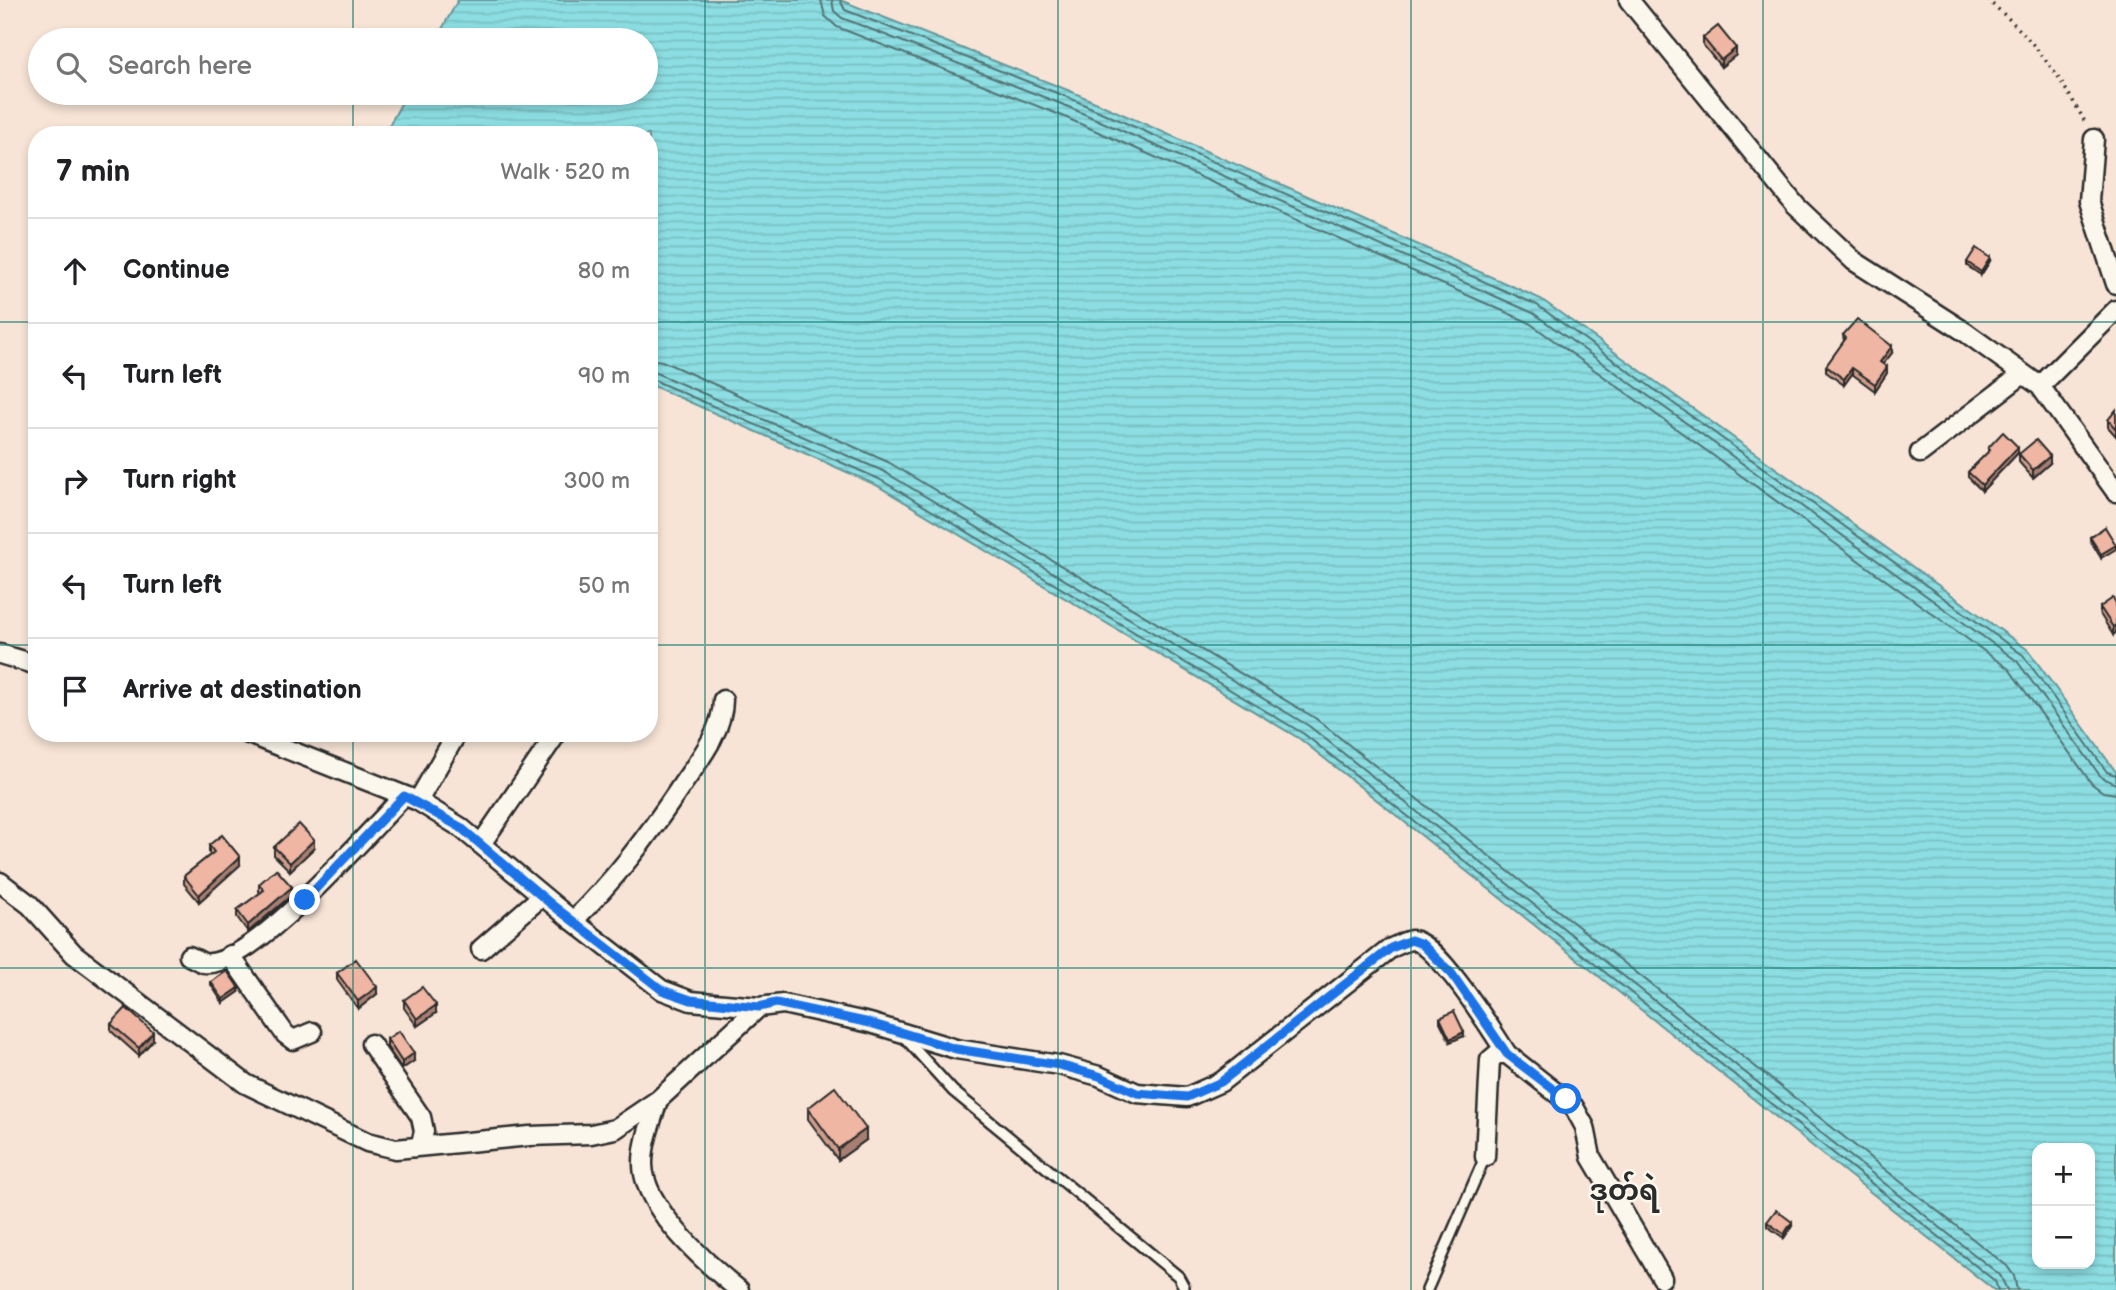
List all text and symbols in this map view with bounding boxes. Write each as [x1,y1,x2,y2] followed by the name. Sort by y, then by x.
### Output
[28,28,658,105] search box
[52,48,90,86] icon: search
[108,51,252,82] text: Search here
[56,154,130,190] text: 7 min
[500,158,630,186] text: Walk · 520 m
[56,252,94,290] icon: ahead
[123,255,230,286] text: Continue
[578,257,630,285] text: 80 m
[56,357,94,395] icon: left
[123,360,222,391] text: Turn left
[578,362,630,390] text: 90 m
[56,462,94,500] icon: right
[123,465,236,496] text: Turn right
[564,467,630,495] text: 300 m
[56,567,94,605] icon: left
[123,570,222,601] text: Turn left
[578,572,630,600] text: 50 m
[56,672,94,710] icon: arrive
[123,675,362,706] text: Arrive at destination
[289,884,320,915] route end
[1550,1083,1581,1114] route start
[2032,1143,2095,1269] map controls
[2032,1143,2095,1206] button: +
[1589,1171,1660,1213] district label: ဒုတ်ရဲ
[2032,1206,2095,1269] button: −

